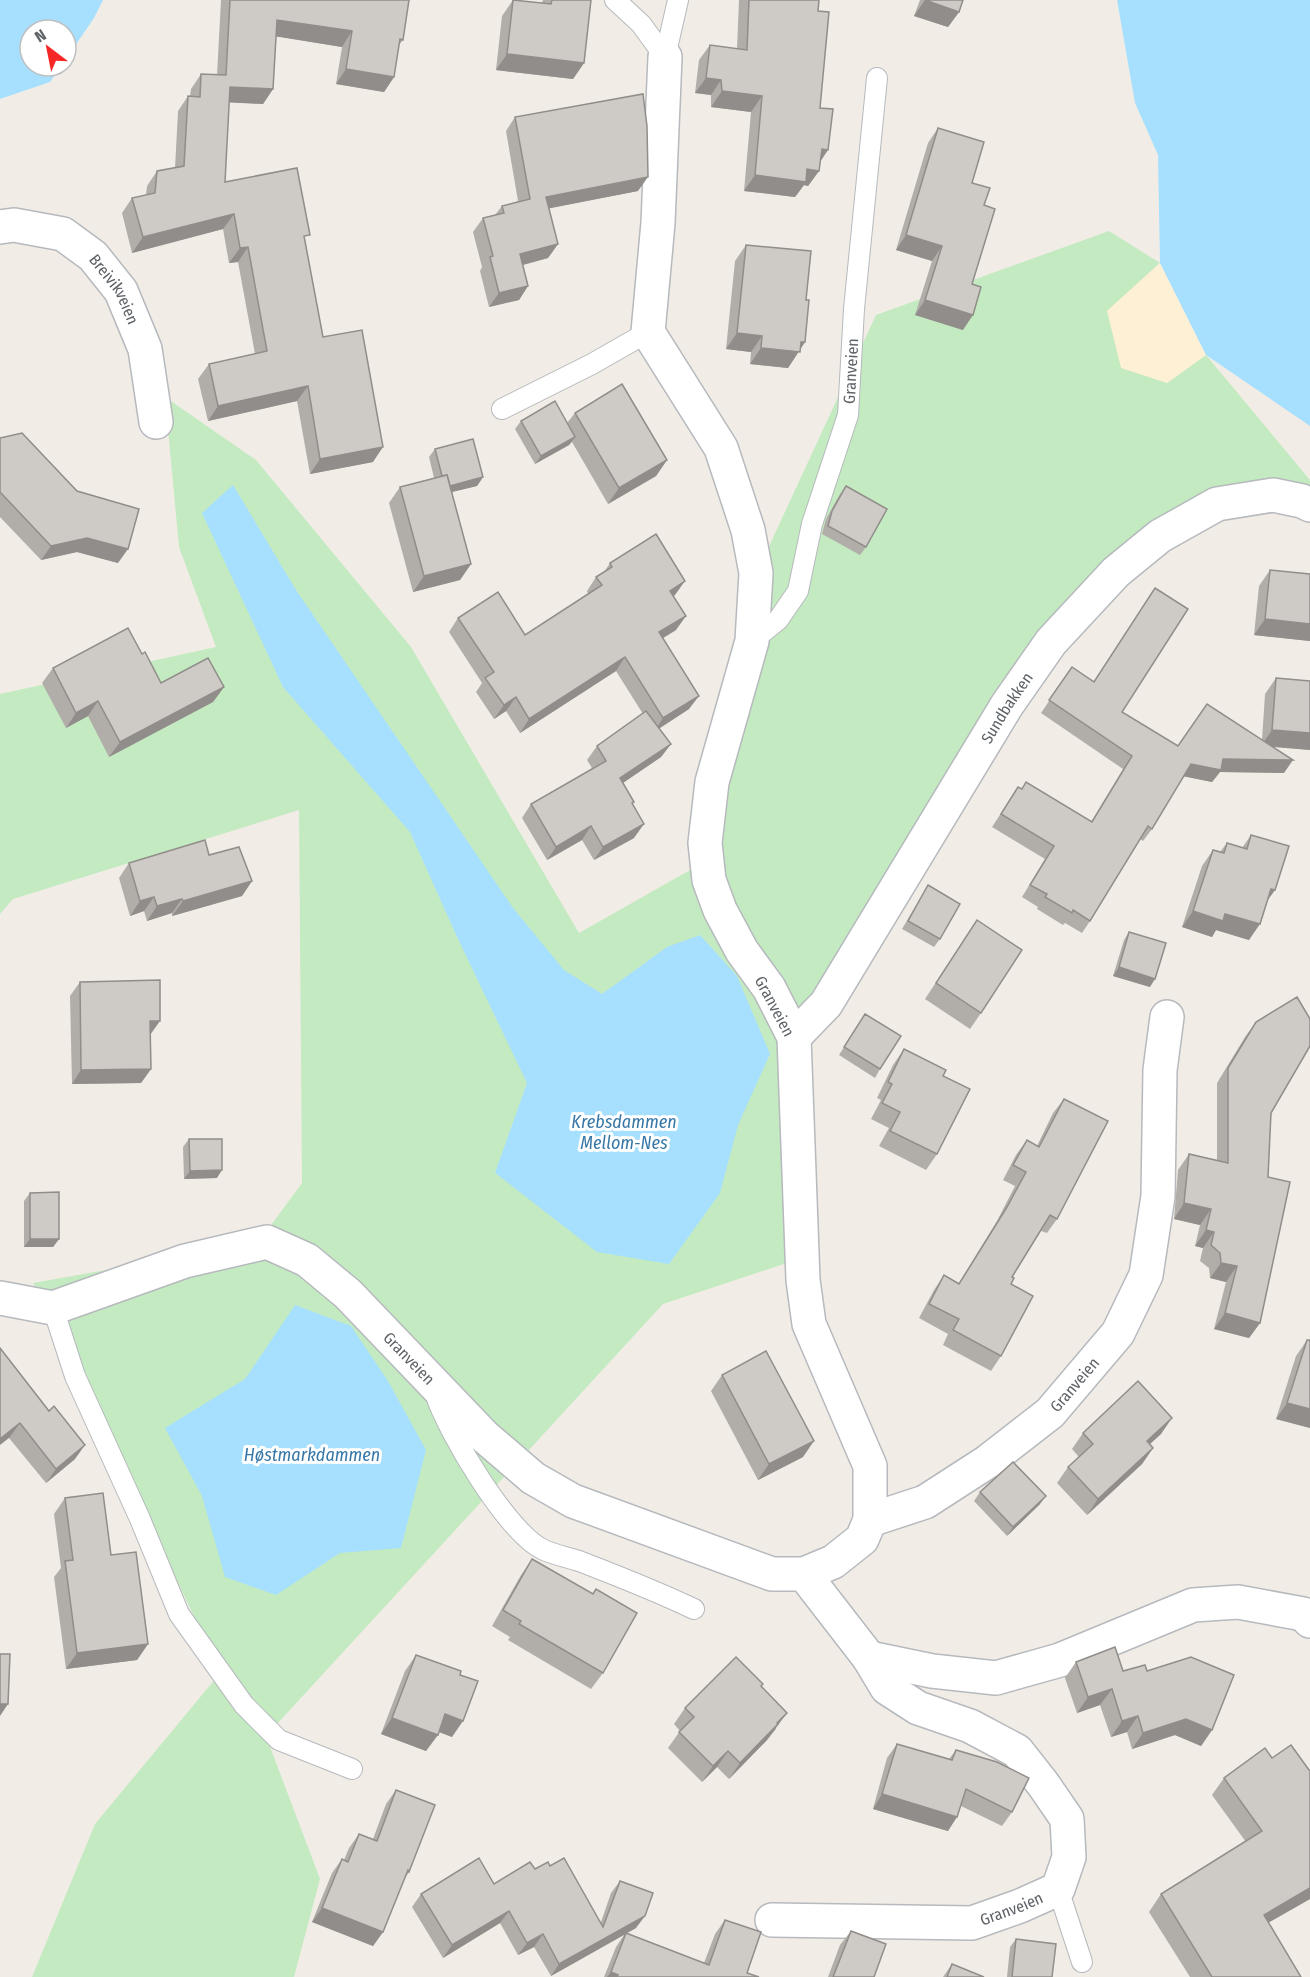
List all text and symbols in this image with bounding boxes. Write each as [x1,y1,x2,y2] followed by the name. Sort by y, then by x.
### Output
[18,18,78,78] north arrow
[31,25,49,46] text: N
[85,250,143,327] street label: Breivikveien
[840,338,862,404] street label: Granveien
[977,669,1037,747] street label: Sundbakken
[751,973,798,1040] street label: Granveien
[571,1111,677,1154] water label: Krebsdammen Mellom-Nes
[379,1328,439,1389] street label: Granveien
[1046,1354,1103,1416] street label: Granveien
[244,1444,380,1466] water label: Høstmarkdammen
[978,1888,1046,1929] street label: Granveien

